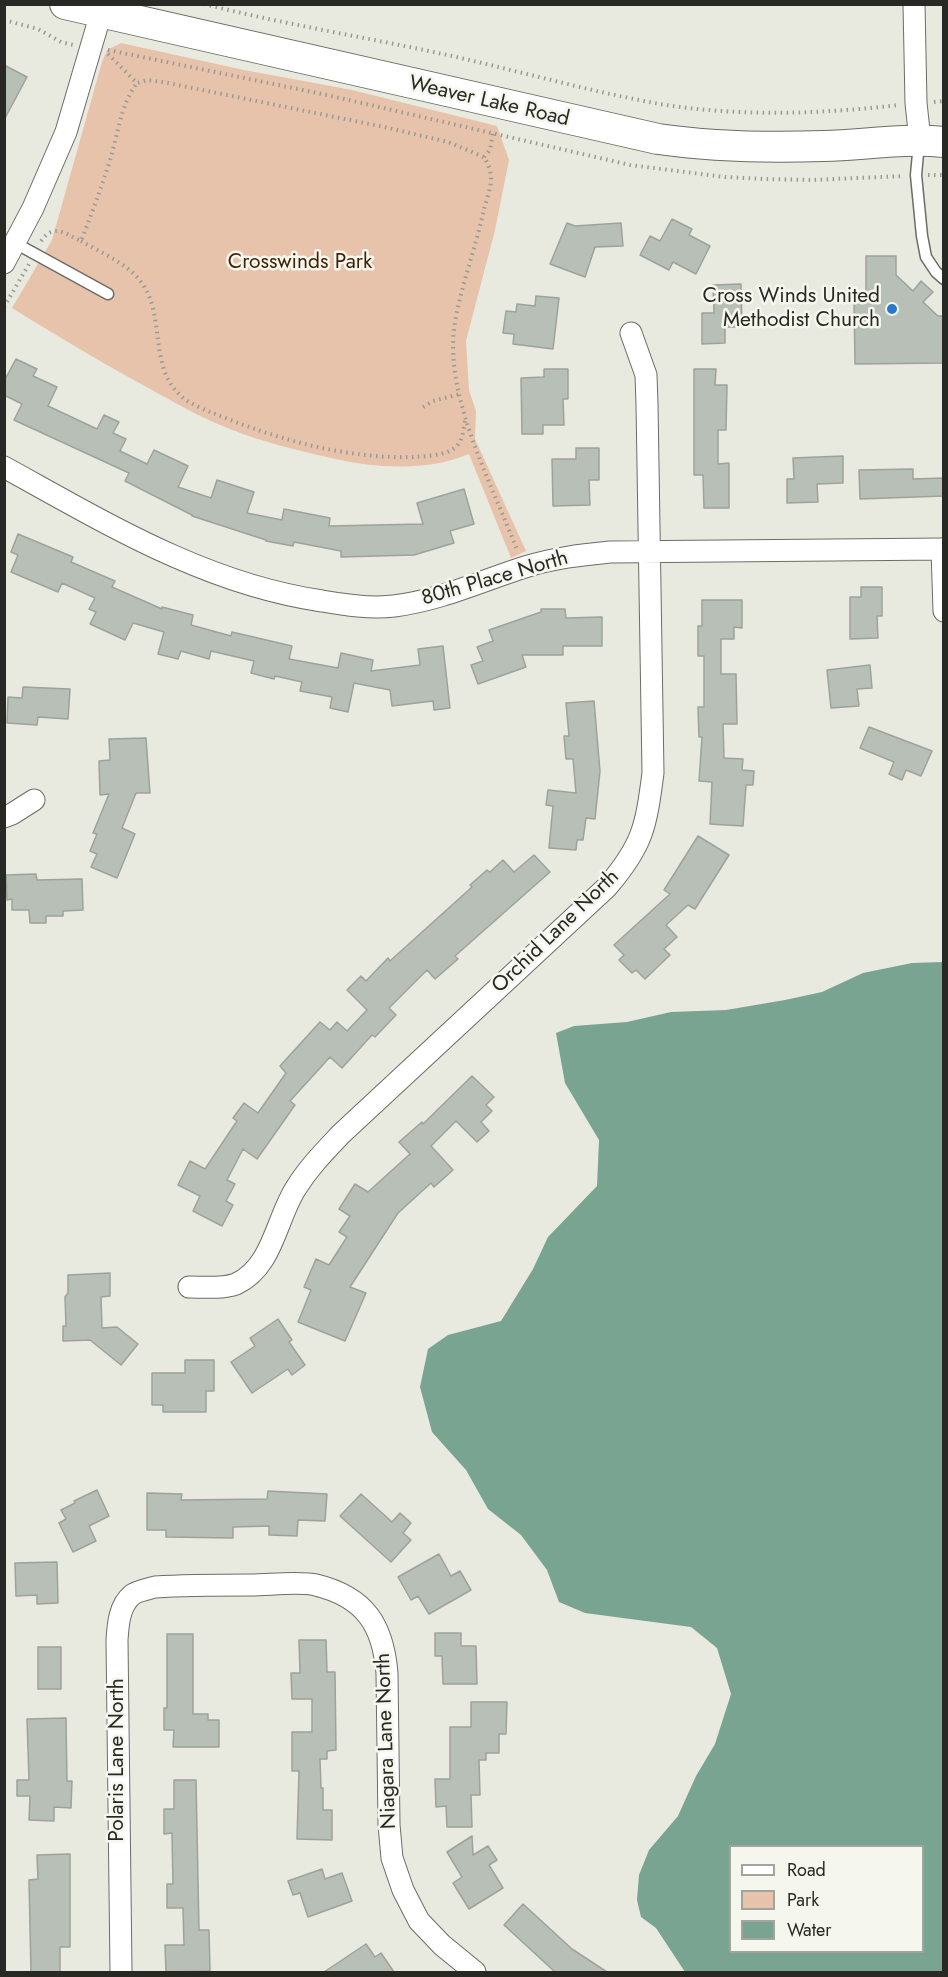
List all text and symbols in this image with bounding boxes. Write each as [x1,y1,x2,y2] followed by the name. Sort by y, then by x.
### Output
[406,71,572,133] street label: Weaver Lake Road
[228,250,372,276] park label: Crosswinds Park
[703,284,880,334] place label: Cross Winds United Methodist Church
[885,302,899,316] marker: Cross Winds United Methodist Church
[419,546,571,612] street label: 80th Place North
[487,865,625,999] street label: Orchid Lane North
[371,1653,403,1829] street label: Niagara Lane North
[105,1678,131,1842] street label: Polaris Lane North
[729,1845,924,1953] legend
[787,1857,826,1883] text: Road
[787,1887,819,1913] text: Park
[787,1917,831,1943] text: Water

